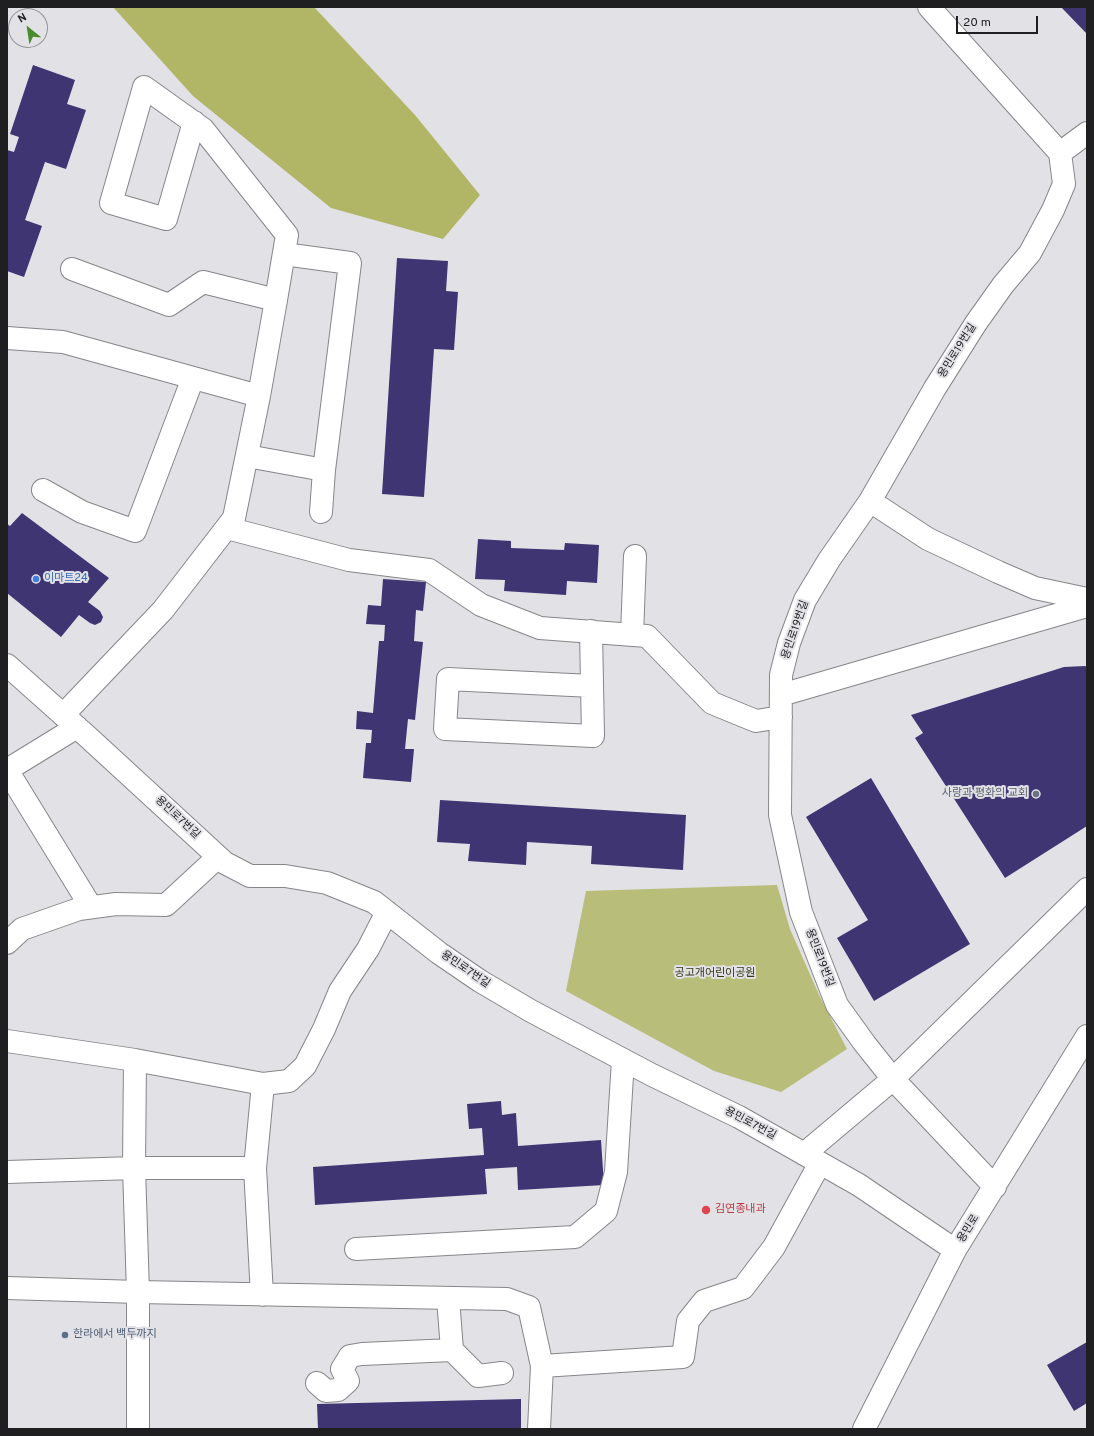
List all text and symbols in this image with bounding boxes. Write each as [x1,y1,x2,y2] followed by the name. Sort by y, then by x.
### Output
[8,8,48,48] north arrow
[958,8,1040,34] scale bar
[16,10,29,27] text: N
[963,15,991,31] text: 20 m
[936,322,980,380] street label: 용민로19번길
[44,572,88,586] place label: 이마트24
[31,574,41,584] marker: 이마트24
[780,599,812,661] street label: 용민로19번길
[942,787,1028,801] place label: 사랑과 평화의 교회
[1031,789,1041,799] marker: 사랑과 평화의 교회
[152,794,202,842] street label: 용민로7번길
[802,927,836,989] street label: 용민로19번길
[438,949,492,991] street label: 용민로7번길
[675,967,755,981] park label: 공고개어린이공원
[722,1105,778,1143] street label: 용민로7번길
[715,1203,766,1217] place label: 김연종내과
[700,1204,712,1216] marker: 김연종내과
[955,1213,983,1245] street label: 용민로
[73,1328,157,1342] place label: 한라에서 백두까지
[60,1330,70,1340] marker: 한라에서 백두까지

